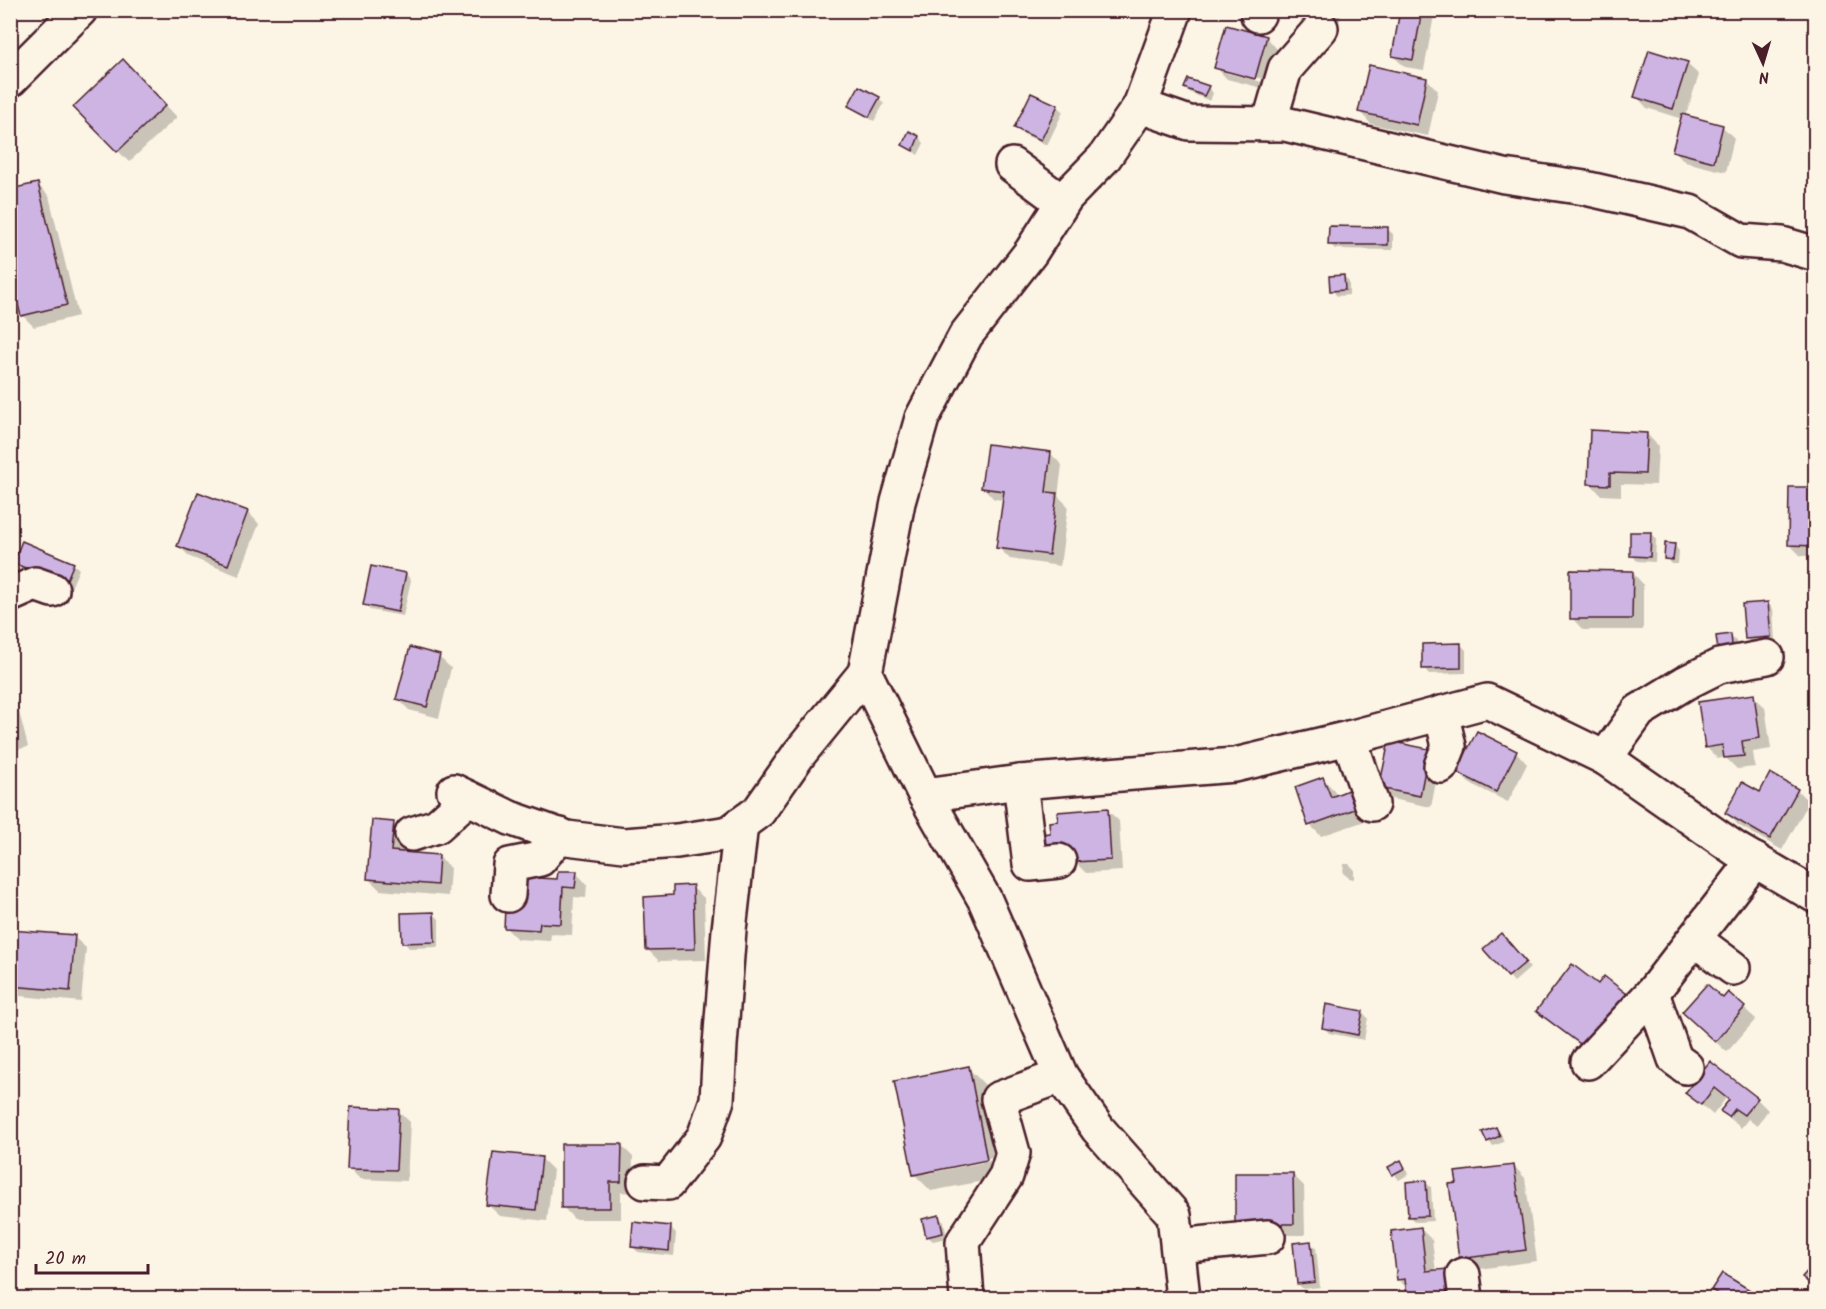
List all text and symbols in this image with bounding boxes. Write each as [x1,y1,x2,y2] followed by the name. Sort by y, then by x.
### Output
[1733,33,1793,93] north arrow
[1758,64,1770,89] text: N
[36,1237,148,1275] scale bar
[45,1245,86,1274] text: 20 m

